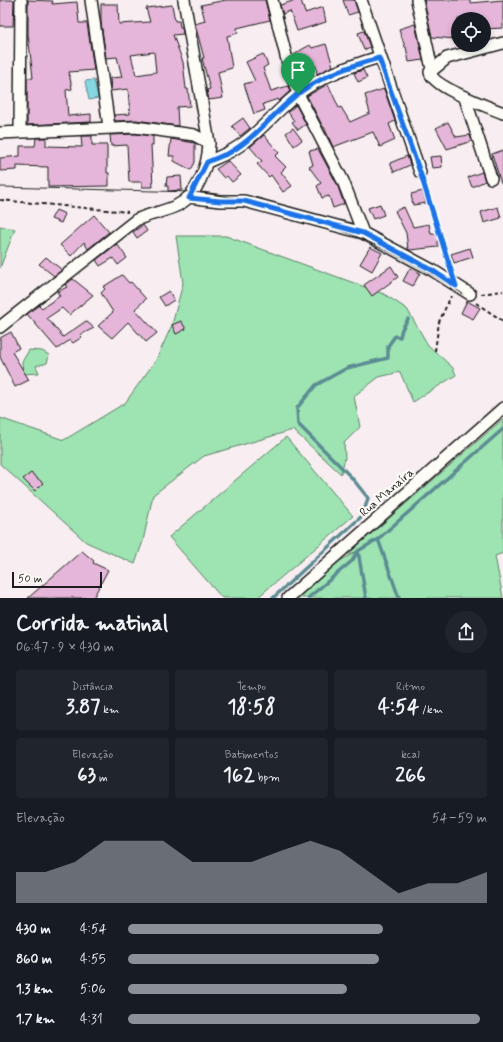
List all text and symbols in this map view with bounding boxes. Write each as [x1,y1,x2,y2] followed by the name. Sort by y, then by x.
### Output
[451,12,491,52] map controls
[451,12,491,52] button: locate
[281,53,315,94] pin
[287,59,309,81] icon: arrive
[357,465,417,521] street label: Rua Manaíra
[12,570,102,589] scale bar
[18,572,43,586] text: 50 m
[16,610,168,638] text: Corrida matinal
[445,611,487,653] button: share
[16,639,114,656] text: 06:47 · 9 × 430 m
[72,680,113,694] text: Distância
[237,680,266,694] text: Tempo
[396,680,425,694] text: Ritmo
[66,694,100,721] text: 3.87
[227,694,276,721] text: 18:58
[378,694,419,721] text: 4:54
[100,703,119,717] text: km
[419,703,443,717] text: /km
[72,748,113,762] text: Elevação
[225,748,278,762] text: Batimentos
[401,748,420,762] text: kcal
[77,762,96,789] text: 63
[223,762,255,789] text: 162
[395,762,426,789] text: 266
[96,771,108,785] text: m
[255,771,280,785] text: bpm
[16,810,65,827] text: Elevação
[432,810,487,827] text: 54–59 m
[16,921,51,938] text: 430 m
[80,921,107,938] text: 4:54
[16,951,52,968] text: 860 m
[80,951,106,968] text: 4:55
[16,981,53,998] text: 1.3 km
[80,981,106,998] text: 5:06
[16,1011,55,1028] text: 1.7 km
[80,1011,103,1028] text: 4:31

